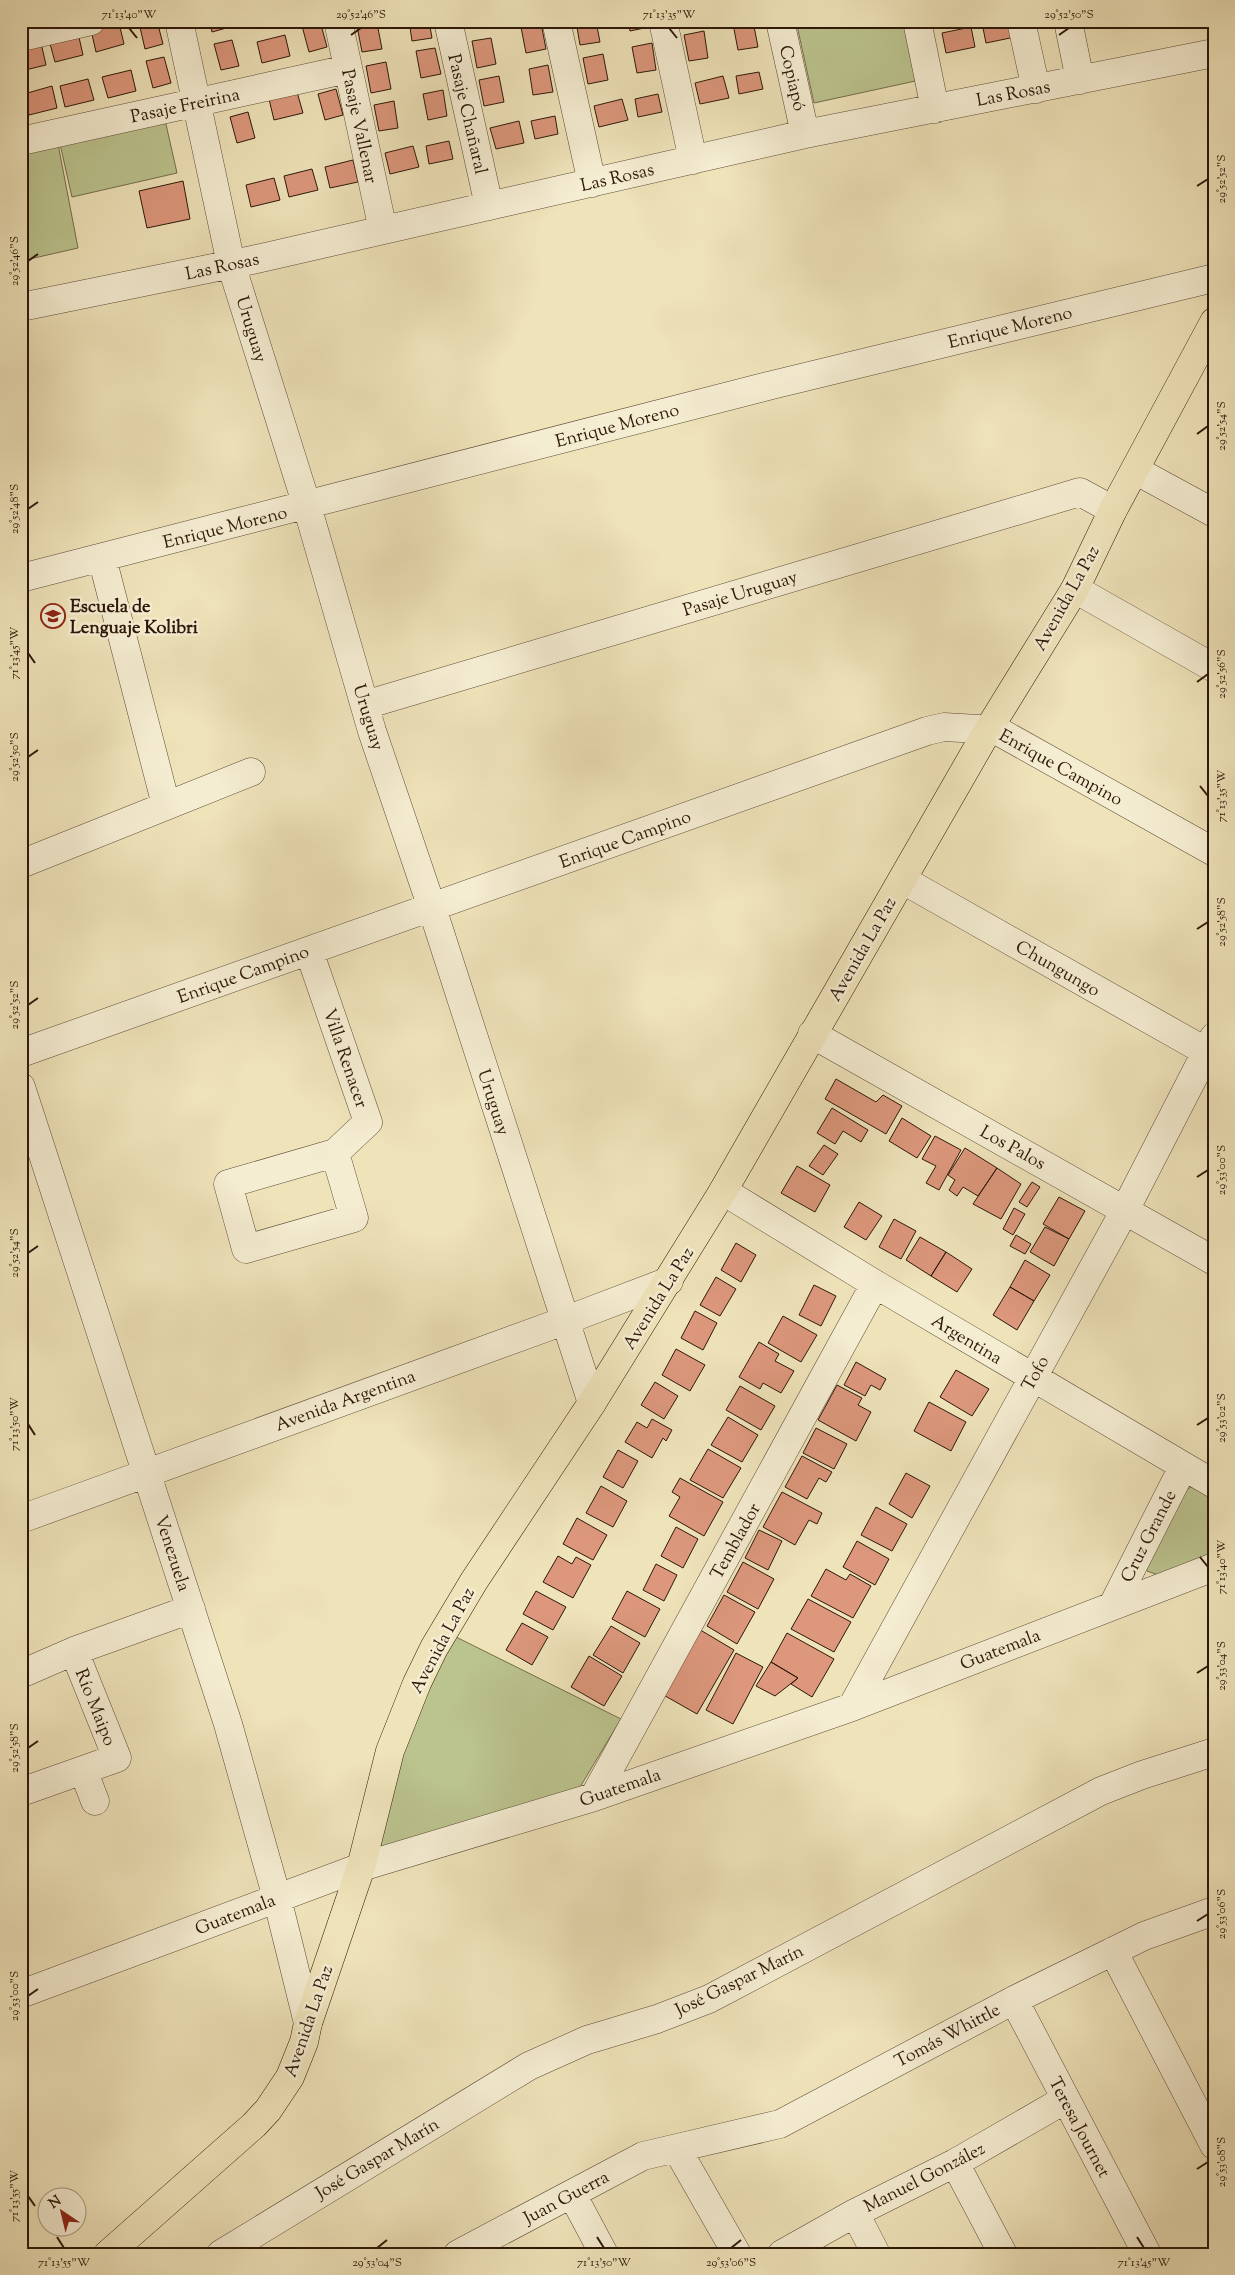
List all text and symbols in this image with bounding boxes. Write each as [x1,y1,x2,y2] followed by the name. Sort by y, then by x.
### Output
[102,6,157,24] text: 71°13'40"W
[336,6,386,24] text: 29°52'46"S
[643,6,696,24] text: 71°13'35"W
[1044,6,1094,24] text: 29°52'50"S
[771,43,811,114] street label: Copiapó
[440,52,493,177] street label: Pasaje Chañaral
[333,67,383,186] street label: Pasaje Vallenar
[974,75,1053,115] street label: Las Rosas
[128,83,243,131] street label: Pasaje Freirina
[1213,155,1231,203] text: 29°52'52"S
[578,158,657,200] street label: Las Rosas
[6,236,24,286] text: 29°52'46"S
[183,247,262,288] street label: Las Rosas
[228,293,272,366] street label: Uruguay
[946,301,1075,357] street label: Enrique Moreno
[553,398,682,456] street label: Enrique Moreno
[1213,401,1231,451] text: 29°52'54"S
[6,484,24,534] text: 29°52'48"S
[161,501,290,557] street label: Enrique Moreno
[1028,541,1108,656] street label: Avenida La Paz
[680,565,801,625] street label: Pasaje Uruguay
[70,595,199,642] place label: Escuela de Lenguaje Kolibri
[40,603,66,629] school or university icon: Escuela de Lenguaje Kolibri
[6,626,24,679] text: 71°13'45"W
[1213,649,1231,699] text: 29°52'56"S
[345,681,389,754] street label: Uruguay
[993,724,1127,814] street label: Enrique Campino
[6,732,24,782] text: 29°52'50"S
[1213,769,1231,822] text: 71°13'35"W
[556,805,695,877] street label: Enrique Campino
[823,893,904,1007] street label: Avenida La Paz
[1213,897,1231,947] text: 29°52'58"S
[1010,935,1104,1005] street label: Chungungo
[174,940,313,1012] street label: Enrique Campino
[6,981,24,1029] text: 29°52'52"S
[315,1005,373,1112] street label: Villa Renacer
[469,1066,515,1139] street label: Uruguay
[974,1120,1050,1177] street label: Los Palos
[1213,1145,1231,1195] text: 29°53'00"S
[6,1228,24,1278] text: 29°52'54"S
[618,1242,702,1356] street label: Avenida La Paz
[926,1309,1006,1372] street label: Argentina
[1017,1352,1057,1396] street label: Tofo
[272,1364,419,1439] street label: Avenida Argentina
[1213,1393,1231,1443] text: 29°53'02"S
[6,1396,24,1451] text: 71°13'50"W
[1115,1486,1184,1588] street label: Cruz Grande
[705,1499,768,1585] street label: Temblador
[147,1512,196,1595] street label: Venezuela
[1213,1539,1231,1594] text: 71°13'40"W
[405,1583,483,1699] street label: Avenida La Paz
[957,1624,1045,1678] street label: Guatemala
[1213,1641,1231,1691] text: 29°53'04"S
[67,1665,121,1750] street label: Río Maipo
[6,1723,24,1773] text: 29°52'58"S
[577,1763,665,1815] street label: Guatemala
[192,1889,280,1943] street label: Guatemala
[1213,1889,1231,1939] text: 29°53'06"S
[670,1939,809,2025] street label: José Gaspar Marín
[279,1962,341,2081] street label: Avenida La Paz
[6,1971,24,2021] text: 29°53'00"S
[891,1998,1005,2076] street label: Tomás Whittle
[1041,2073,1116,2183] street label: Teresa Journet
[310,2112,445,2207] street label: José Gaspar Marín
[860,2137,990,2221] street label: Manuel González
[1213,2137,1231,2187] text: 29°53'08"S
[519,2165,614,2233] street label: Juan Guerra
[6,2169,24,2222] text: 71°13'55"W
[38,2188,88,2238] north arrow
[45,2192,66,2214] text: N
[38,2254,91,2272] text: 71°13'55"W
[352,2254,402,2272] text: 29°53'04"S
[577,2254,632,2272] text: 71°13'50"W
[706,2254,756,2272] text: 29°53'06"S
[1118,2254,1171,2272] text: 71°13'45"W

